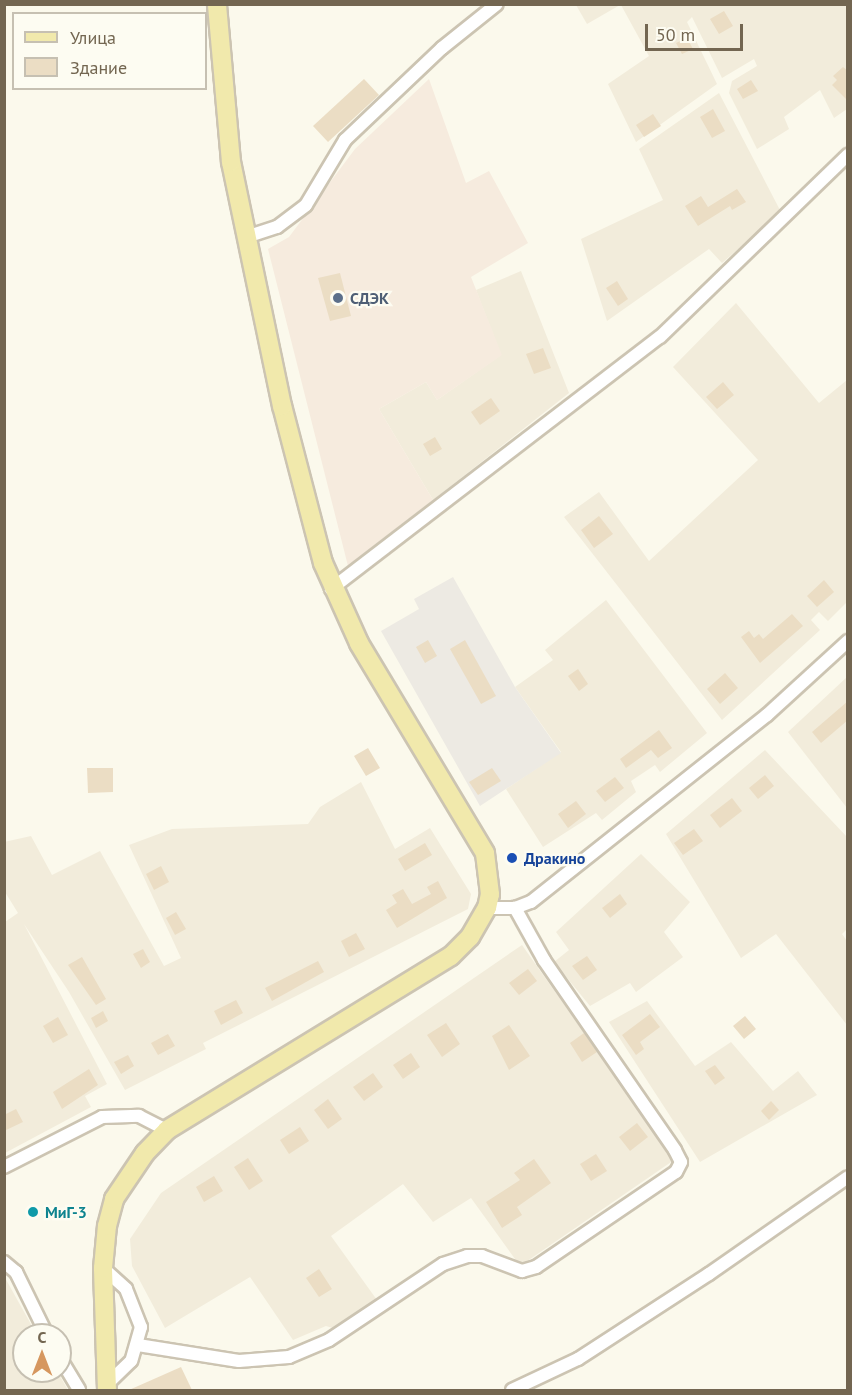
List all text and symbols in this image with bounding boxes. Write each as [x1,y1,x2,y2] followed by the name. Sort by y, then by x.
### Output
[12,12,207,90] legend
[648,12,746,50] scale bar
[656,23,695,46] text: 50 m
[70,26,116,49] text: Улица
[70,56,127,79] text: Здание
[350,288,389,308] place label: СДЭК
[331,291,345,305] marker: СДЭК
[524,848,585,868] place label: Дракино
[505,851,519,865] marker: Дракино
[45,1202,87,1222] place label: МиГ-3
[26,1205,40,1219] marker: МиГ-3
[12,1323,72,1383] north arrow
[38,1327,46,1347] text: С

